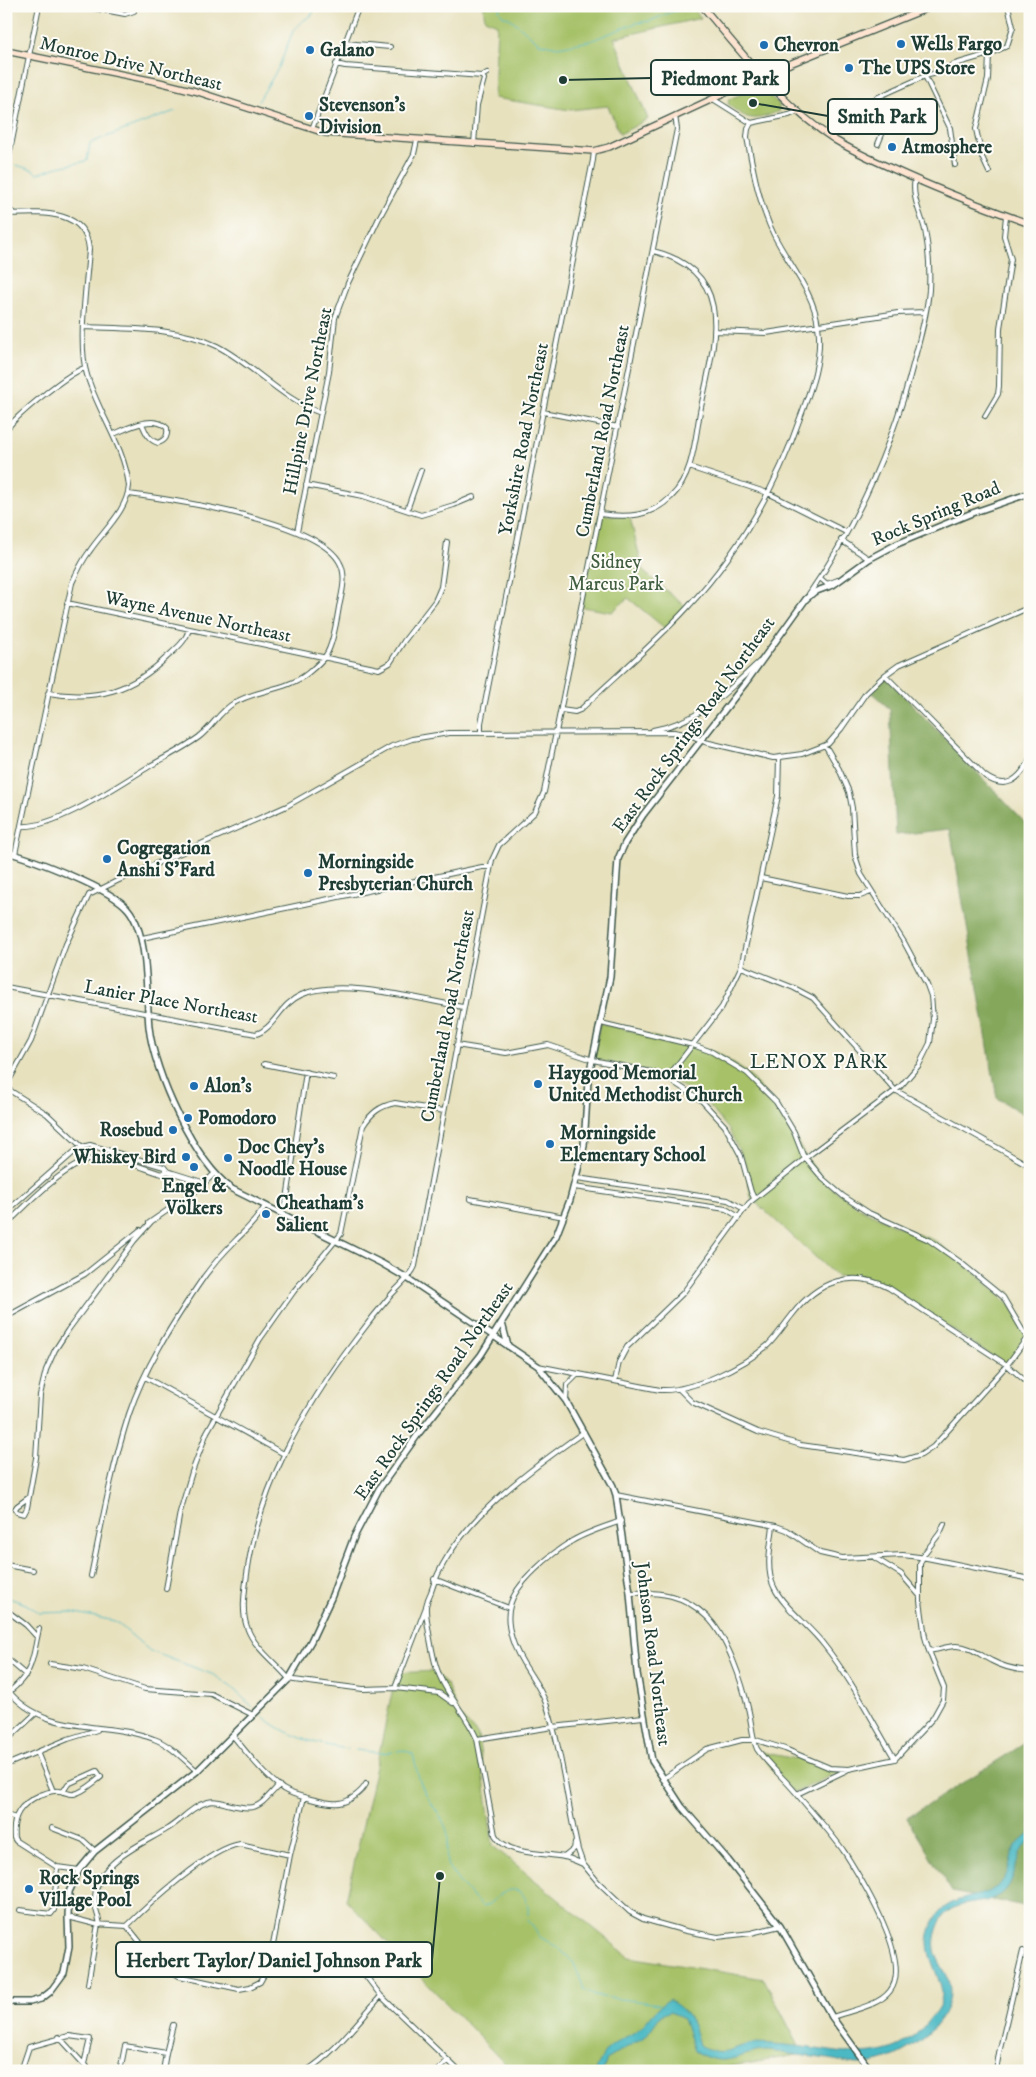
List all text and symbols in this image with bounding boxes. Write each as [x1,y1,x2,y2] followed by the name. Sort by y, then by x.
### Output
[37,32,225,96] street label: Monroe Drive Northeast
[910,33,1002,56] place label: Wells Fargo
[774,34,840,57] place label: Chevron
[895,38,907,50] marker: Wells Fargo
[320,39,374,62] place label: Galano
[758,39,770,51] marker: Chevron
[304,44,316,56] marker: Galano
[858,57,975,80] place label: The UPS Store
[651,60,789,95] callout: Piedmont Park
[843,62,855,74] marker: The UPS Store
[661,67,780,92] text: Piedmont Park
[319,94,406,139] place label: Stevenson's Division
[828,99,937,134] callout: Smith Park
[837,105,928,130] text: Smith Park
[303,110,315,122] marker: Stevenson's Division
[901,136,992,159] place label: Atmosphere
[886,141,898,153] marker: Atmosphere
[279,305,337,497] street label: Hillpine Drive Northeast
[571,323,635,539] street label: Cumberland Road Northeast
[494,341,554,537] street label: Yorkshire Road Northeast
[868,476,1004,551] street label: Rock Spring Road
[568,551,664,596] park label: Sidney Marcus Park
[102,586,293,648] street label: Wayne Avenue Northeast
[608,612,780,838] street label: East Rock Springs Road Northeast
[116,837,215,882] place label: Cogregation Anshi S'Fard
[318,851,474,896] place label: Morningside Presbyterian Church
[101,853,113,865] marker: Cogregation Anshi S'Fard
[302,867,314,879] marker: Morningside Presbyterian Church
[416,908,480,1124] street label: Cumberland Road Northeast
[82,975,260,1029] street label: Lanier Place Northeast
[750,1050,888,1075] district label: LENOX PARK
[548,1062,743,1107] place label: Haygood Memorial United Methodist Church
[203,1075,252,1098] place label: Alon's
[532,1078,544,1090] marker: Haygood Memorial United Methodist Church
[188,1080,200,1092] marker: Alon's
[198,1107,276,1130] place label: Pomodoro
[182,1112,194,1124] marker: Pomodoro
[99,1119,164,1142] place label: Rosebud
[560,1122,706,1167] place label: Morningside Elementary School
[167,1124,179,1136] marker: Rosebud
[238,1136,347,1181] place label: Doc Chey's Noodle House
[544,1138,556,1150] marker: Morningside Elementary School
[72,1146,177,1169] place label: Whiskey Bird
[180,1151,192,1163] marker: Whiskey Bird
[222,1152,234,1164] marker: Doc Chey's Noodle House
[188,1161,200,1173] marker: Engel & Völkers
[162,1175,227,1220] place label: Engel & Völkers
[276,1192,364,1237] place label: Cheatham's Salient
[260,1208,272,1220] marker: Cheatham's Salient
[350,1277,518,1505] street label: East Rock Springs Road Northeast
[630,1559,676,1747] street label: Johnson Road Northeast
[38,1867,140,1912] place label: Rock Springs Village Pool
[23,1883,35,1895] marker: Rock Springs Village Pool
[116,1942,432,1977] callout: Herbert Taylor/ Daniel Johnson Park
[126,1949,423,1974] text: Herbert Taylor/ Daniel Johnson Park

